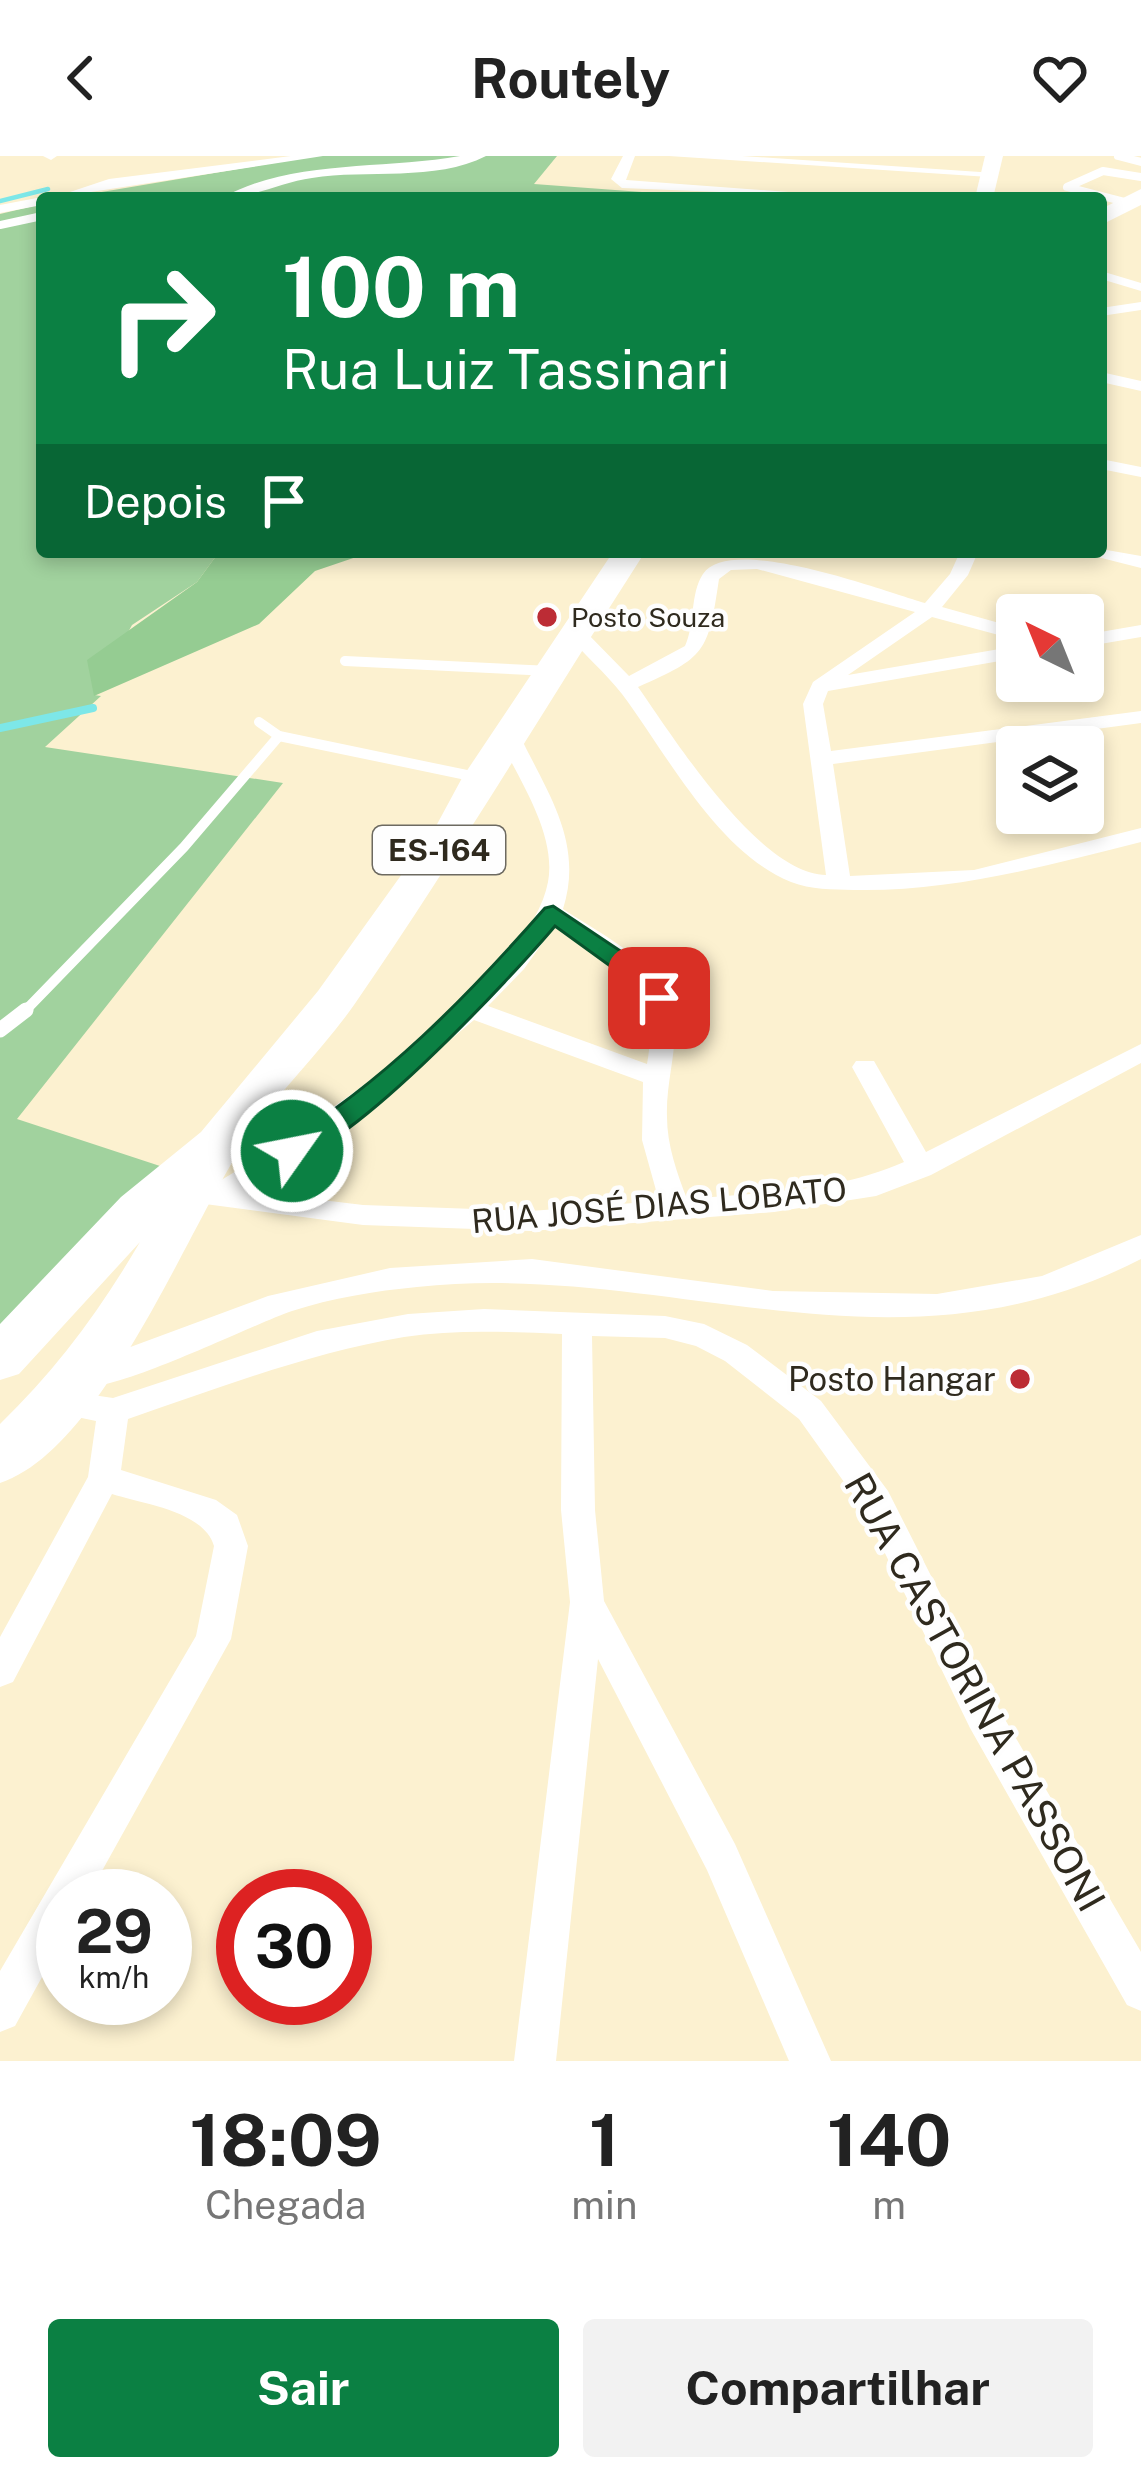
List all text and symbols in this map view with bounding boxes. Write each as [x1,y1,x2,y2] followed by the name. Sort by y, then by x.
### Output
[48,45,114,111] icon: back
[1027,45,1093,111] icon: heart
[471,47,670,110] text: Routely
[282,237,520,336] text: 100 m
[84,240,240,396] icon: right
[282,338,730,401] text: Rua Luiz Tassinari
[251,468,317,534] icon: arrive
[84,475,227,528] text: Depois
[996,594,1104,702] north arrow
[996,594,1104,834] map controls
[571,601,725,633] place label: Posto Souza
[534,604,560,630] marker: Posto Souza
[996,726,1104,834] button: layers
[373,826,505,874] road number: ES-164
[608,947,710,1049] pin
[626,965,692,1031] icon: arrive
[229,1088,355,1214] position arrow
[470,1169,848,1240] street label: RUA JOSÉ DIAS LOBATO
[788,1360,996,1398] place label: Posto Hangar
[1007,1366,1033,1392] marker: Posto Hangar
[835,1465,1115,1919] street label: RUA CASTORINA PASSONI
[216,1869,372,2025] speed limit sign: 30
[75,1896,153,1967] text: 29
[79,1959,149,1995] text: km/h
[190,2098,382,2182] text: 18:09
[589,2098,620,2182] text: 1
[827,2098,951,2182] text: 140
[205,2182,366,2228] text: Chegada
[571,2182,637,2228] text: min
[872,2182,906,2228] text: m
[48,2319,559,2457] button: Sair
[583,2319,1093,2457] button: Compartilhar

